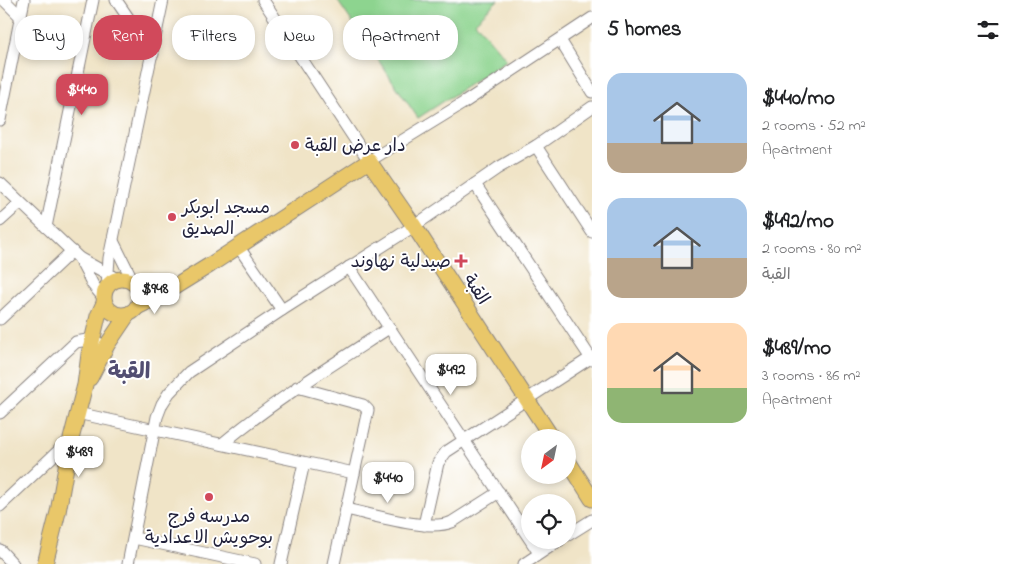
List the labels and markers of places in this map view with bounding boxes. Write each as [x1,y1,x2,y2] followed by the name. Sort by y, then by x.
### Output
[52,74,112,116] pin: $440
[305,134,406,160] place label: دار عرض القبة
[289,139,301,151] marker: دار عرض القبة
[180,196,270,243] place label: مسجد ابوبكر الصديق
[166,211,178,223] marker: مسجد ابوبكر الصديق
[350,250,451,276] place label: صيدلية نهاوند
[455,255,467,267] marker: صيدلية نهاوند
[125,272,185,315] pin: $948
[421,354,481,396] pin: $492
[49,436,109,478] pin: $489
[358,462,418,504] pin: $440
[203,491,215,503] marker: مدرسه فرج بوحويش الاعدادية
[145,505,273,552] place label: مدرسه فرج بوحويش الاعدادية

